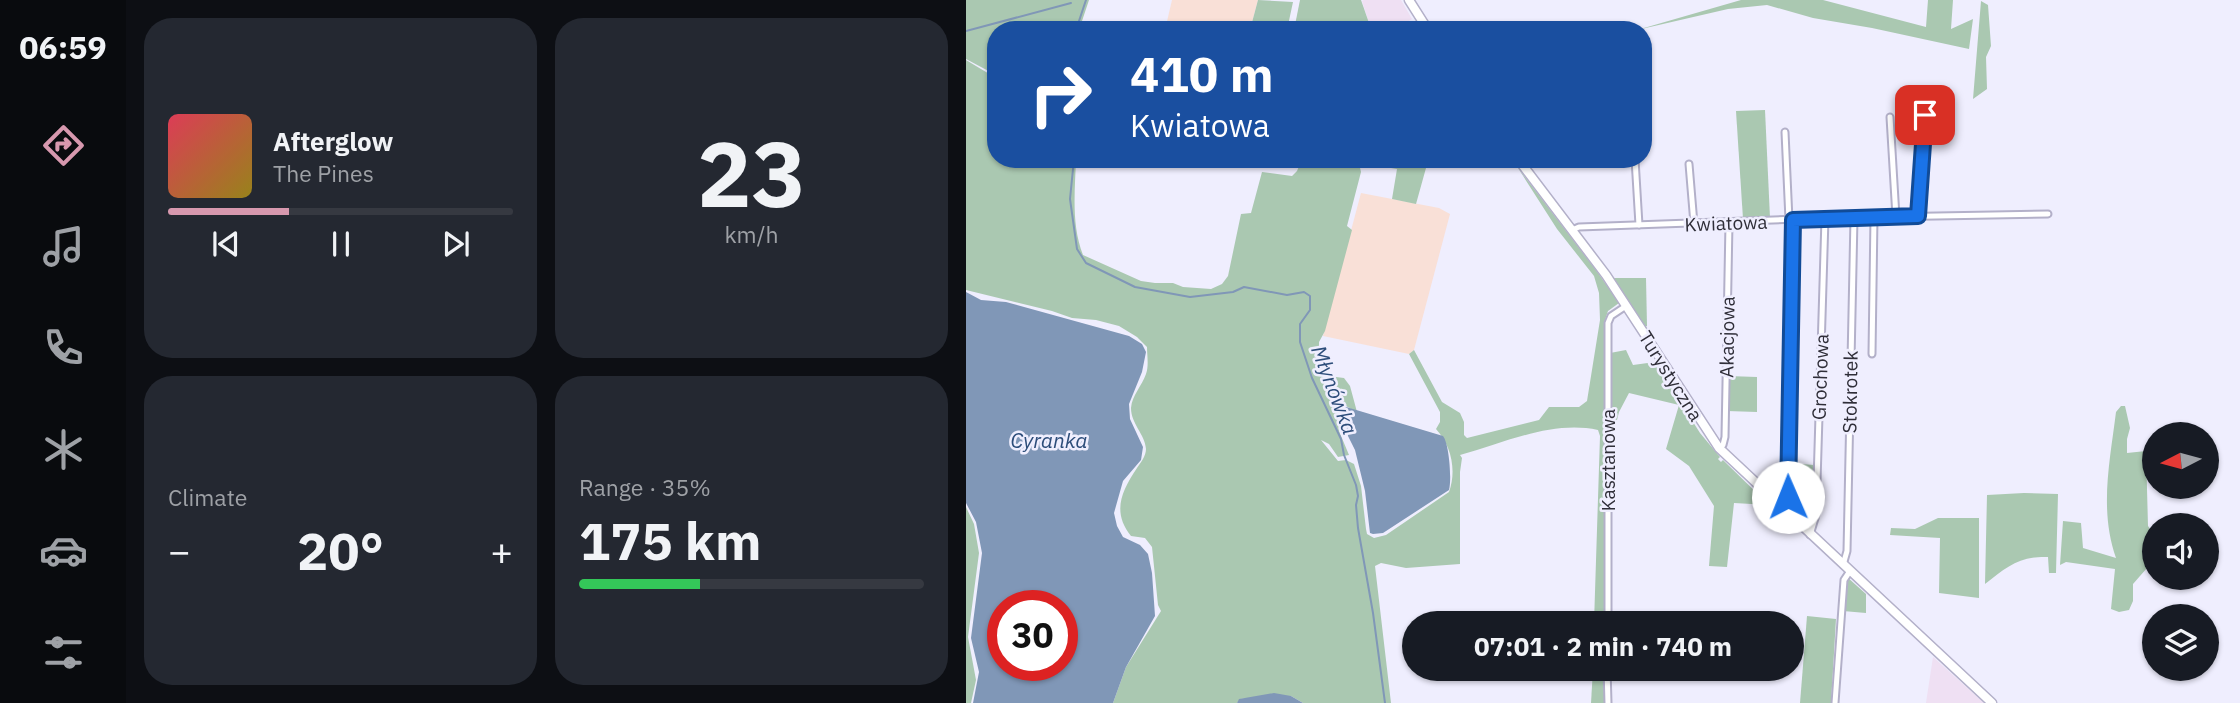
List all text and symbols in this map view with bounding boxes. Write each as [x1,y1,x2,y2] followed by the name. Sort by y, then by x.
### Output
[19,26,107,68] text: 06:59
[1130,42,1274,105] text: 410 m
[1015,49,1106,140] icon: right
[1895,85,1955,145] pin
[1906,96,1944,134] icon: arrive
[1130,104,1270,146] text: Kwiatowa
[697,114,806,232] text: 23
[39,121,88,170] icon: directions
[273,124,393,158] text: Afterglow
[273,158,374,188] text: The Pines
[1684,210,1768,236] street label: Kwiatowa
[724,219,779,249] text: km/h
[39,222,88,271] icon: music
[207,225,245,263] icon: previous
[322,225,360,263] icon: pause
[437,225,475,263] icon: next
[1714,296,1740,378] street label: Akacjowa
[39,323,88,372] icon: phone
[1634,326,1708,426] street label: Turystyczna
[1807,334,1833,420] street label: Grochowa
[1305,341,1365,438] water label: Młynówka
[1837,350,1863,434] street label: Stokrotek
[1596,409,1620,511] street label: Kasztanowa
[2142,422,2219,499] north arrow
[2142,422,2219,681] map controls
[39,425,88,474] icon: climate
[1010,426,1088,454] water label: Cyranka
[1751,460,1825,534] position arrow
[579,472,711,502] text: Range · 35%
[168,482,247,512] text: Climate
[579,507,761,574] text: 175 km
[2142,513,2219,590] button: sound
[297,517,384,584] text: 20°
[39,526,88,575] icon: car
[168,526,191,575] text: −
[490,526,513,575] text: +
[987,590,1078,681] speed limit sign: 30
[2142,604,2219,681] button: layers
[39,628,88,677] icon: filters
[1474,629,1732,663] text: 07:01 · 2 min · 740 m

